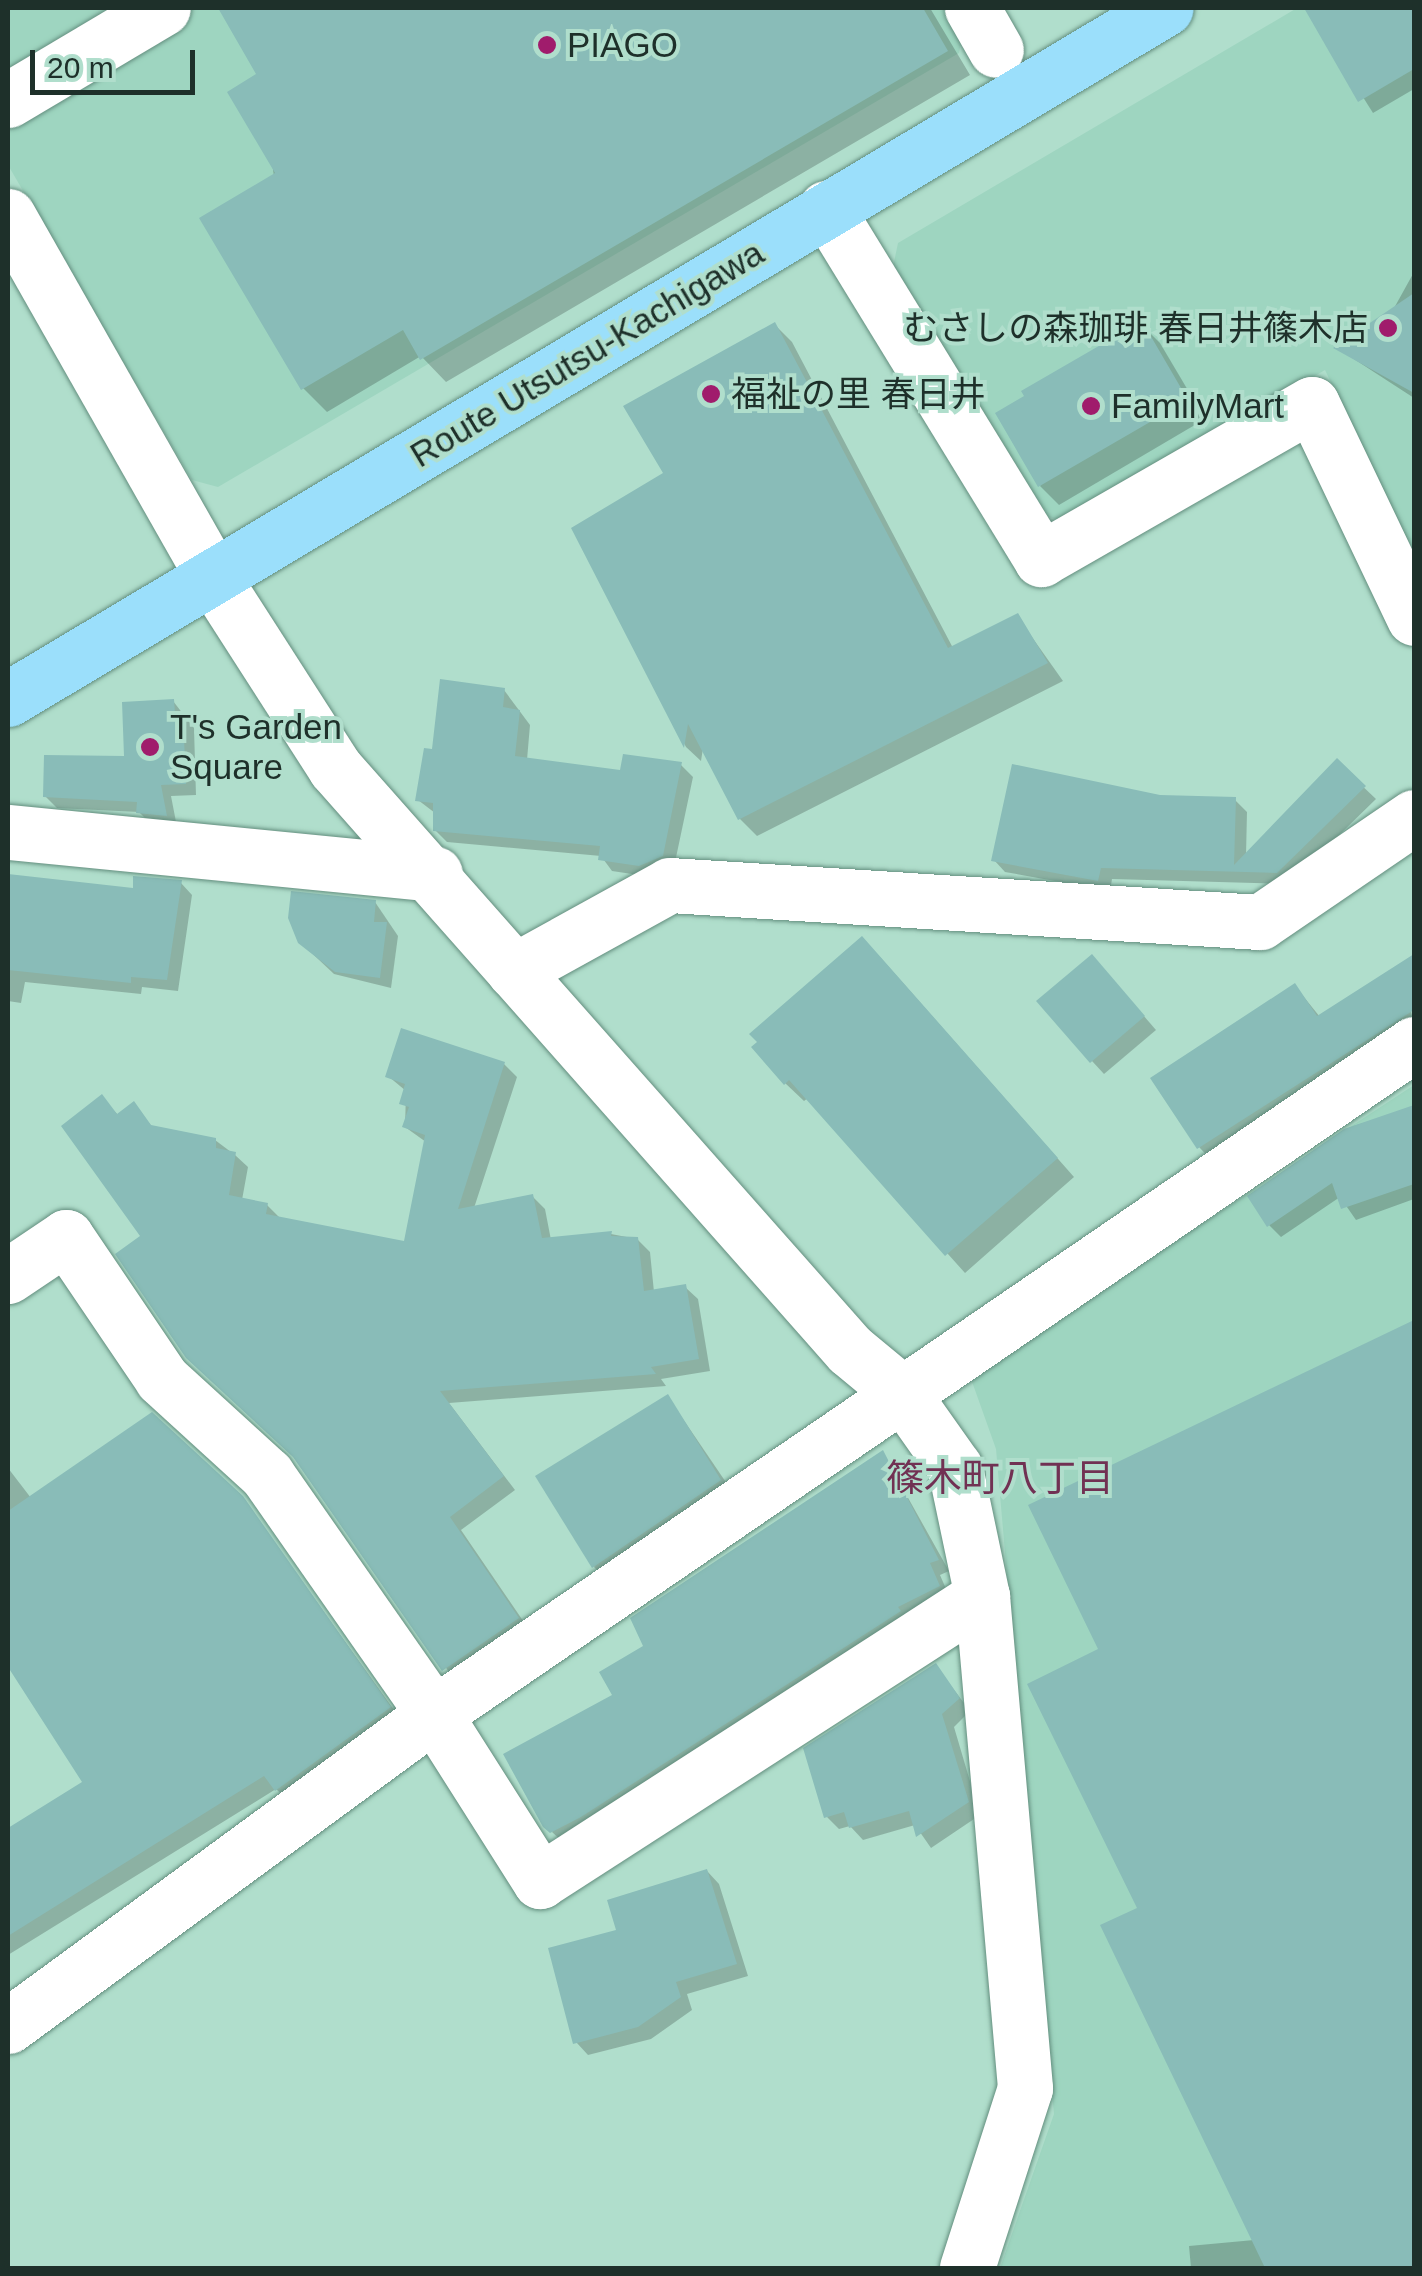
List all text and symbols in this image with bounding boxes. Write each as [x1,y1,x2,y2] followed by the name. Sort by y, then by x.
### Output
[567,24,678,66] place label: PIAGO
[35,30,200,92] scale bar
[536,34,558,56] marker: PIAGO
[47,51,114,84] text: 20 m
[403,232,771,476] street label: Route Utsutsu-Kachigawa
[903,307,1368,349] place label: むさしの森珈琲 春日井篠木店
[1377,317,1399,339] marker: むさしの森珈琲 春日井篠木店
[731,373,986,415] place label: 福祉の里 春日井
[700,383,722,405] marker: 福祉の里 春日井
[1111,385,1284,427] place label: FamilyMart
[1080,395,1102,417] marker: FamilyMart
[170,706,342,788] place label: T's Garden Square
[139,736,161,758] marker: T's Garden Square
[886,1456,1114,1502] district label: 篠木町八丁目

